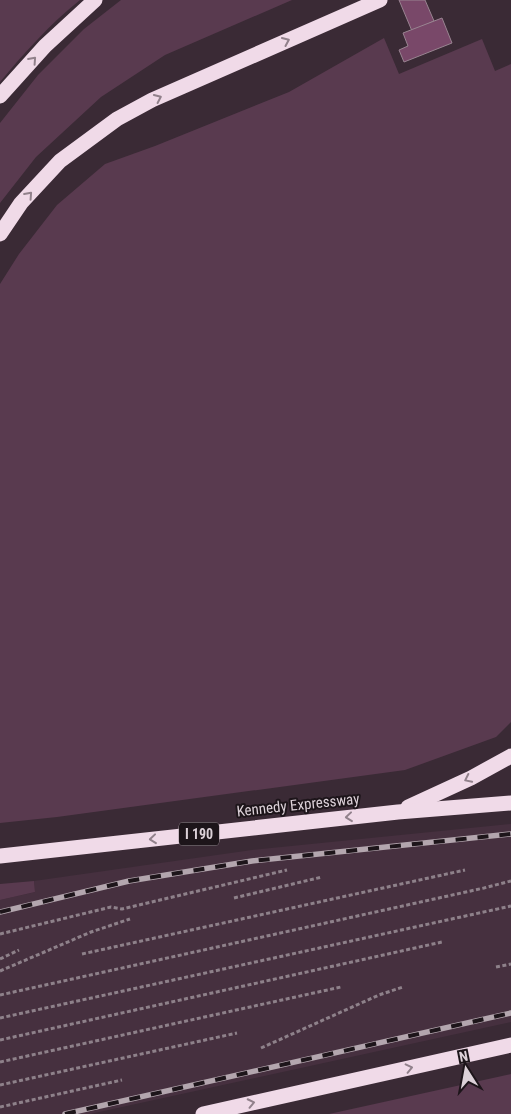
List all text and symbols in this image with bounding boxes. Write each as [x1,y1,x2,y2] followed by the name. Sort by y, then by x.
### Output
[281,37,290,48] one-way arrow
[27,57,36,66] one-way arrow
[153,93,162,104] one-way arrow
[23,191,32,200] one-way arrow
[464,773,473,783] one-way arrow
[236,790,360,820] street label: Kennedy Expressway
[345,811,353,822] one-way arrow
[179,822,219,846] road number: I 190
[149,833,157,844] one-way arrow
[441,1044,491,1094] north arrow
[458,1048,469,1065] text: N
[405,1063,414,1074] one-way arrow
[246,1099,255,1109] one-way arrow

